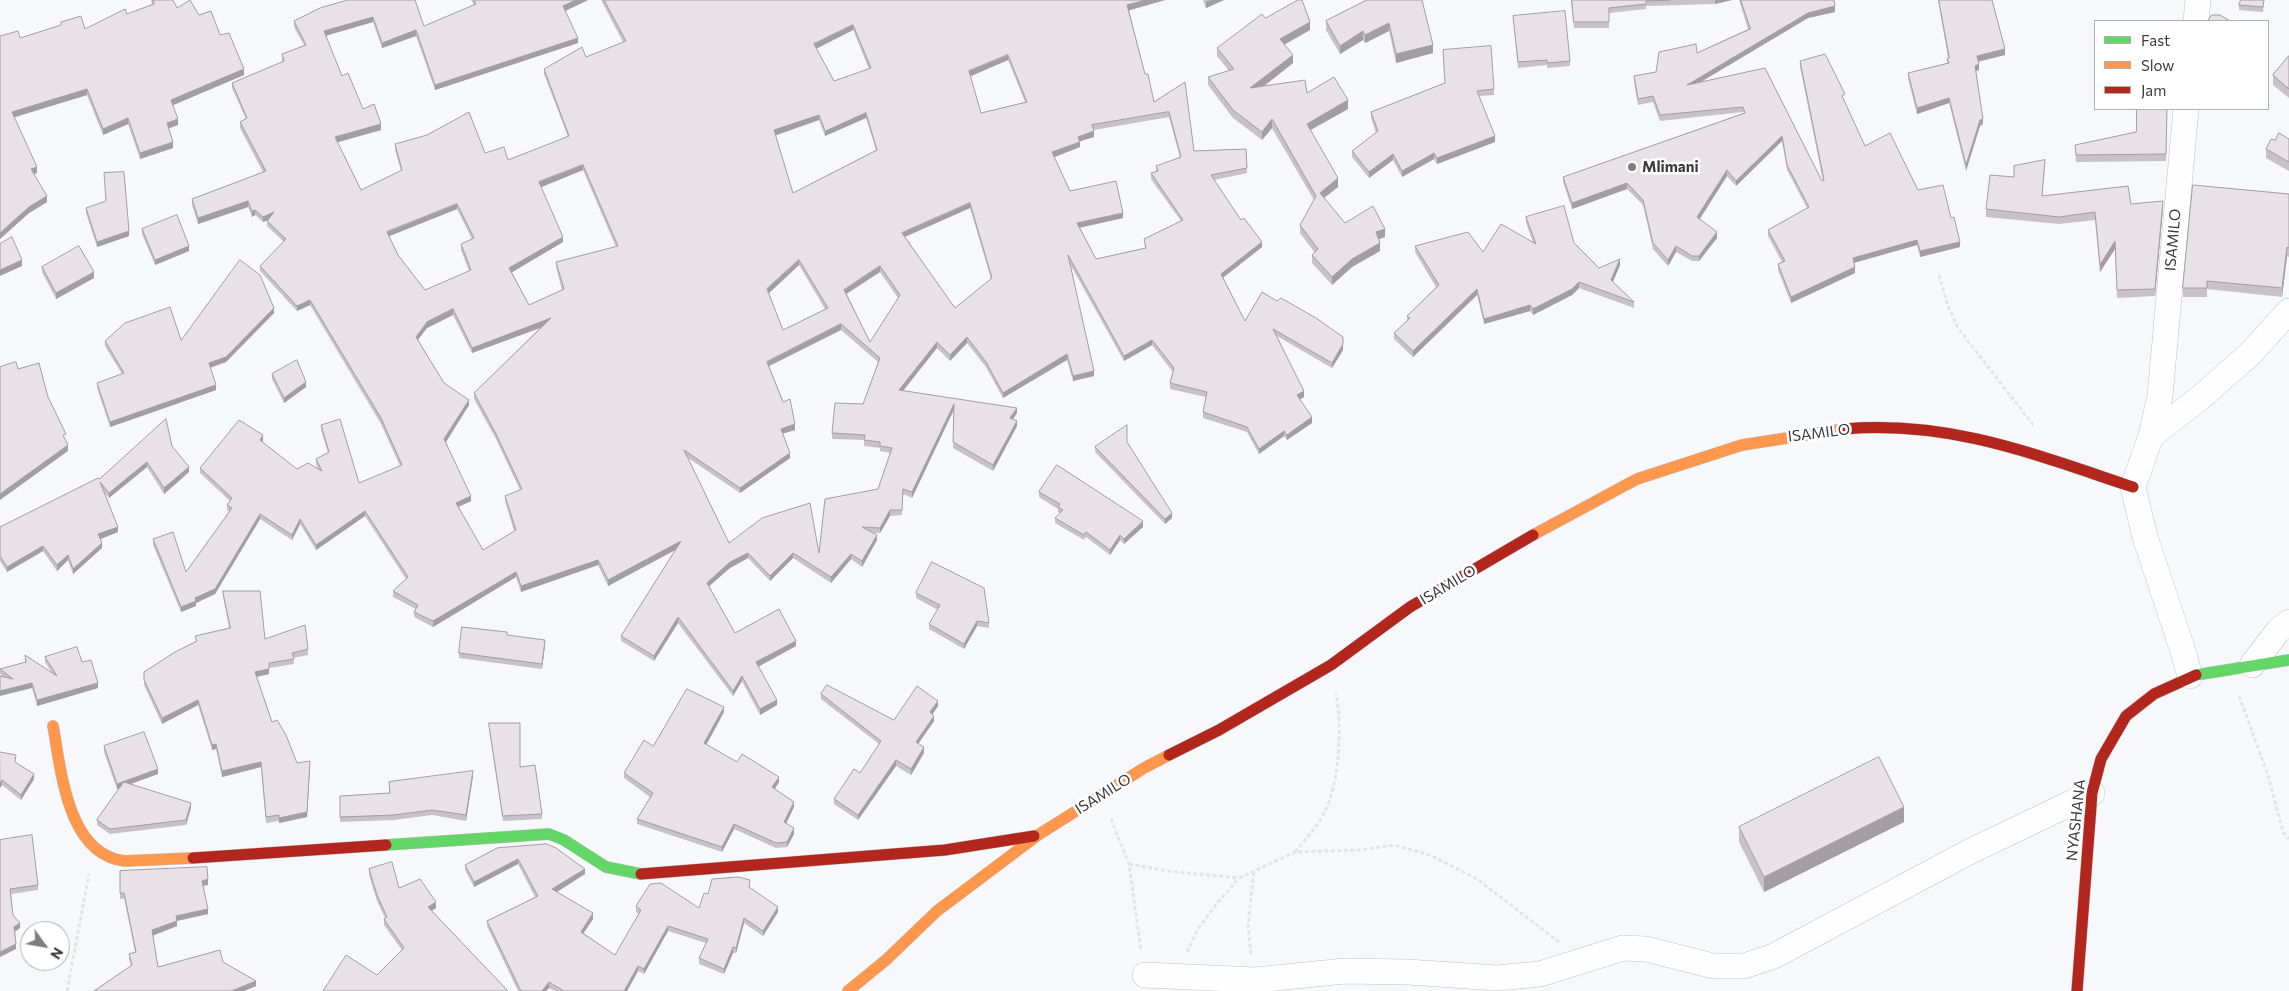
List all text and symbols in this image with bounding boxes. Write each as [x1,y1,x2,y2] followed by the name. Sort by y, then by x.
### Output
[2094,20,2269,110] legend
[2141,31,2170,49] text: Fast
[2141,56,2174,74] text: Slow
[2141,81,2166,99] text: Jam
[1642,158,1699,176] place label: Mlimani
[1626,161,1638,173] marker: Mlimani
[2161,208,2185,272] street label: ISAMILO
[1787,420,1851,446] street label: ISAMILO
[1417,561,1479,609] street label: ISAMILO
[1072,770,1134,818] street label: ISAMILO
[2063,778,2089,862] street label: NYASHANA
[20,921,70,971] north arrow
[47,945,67,963] text: N

